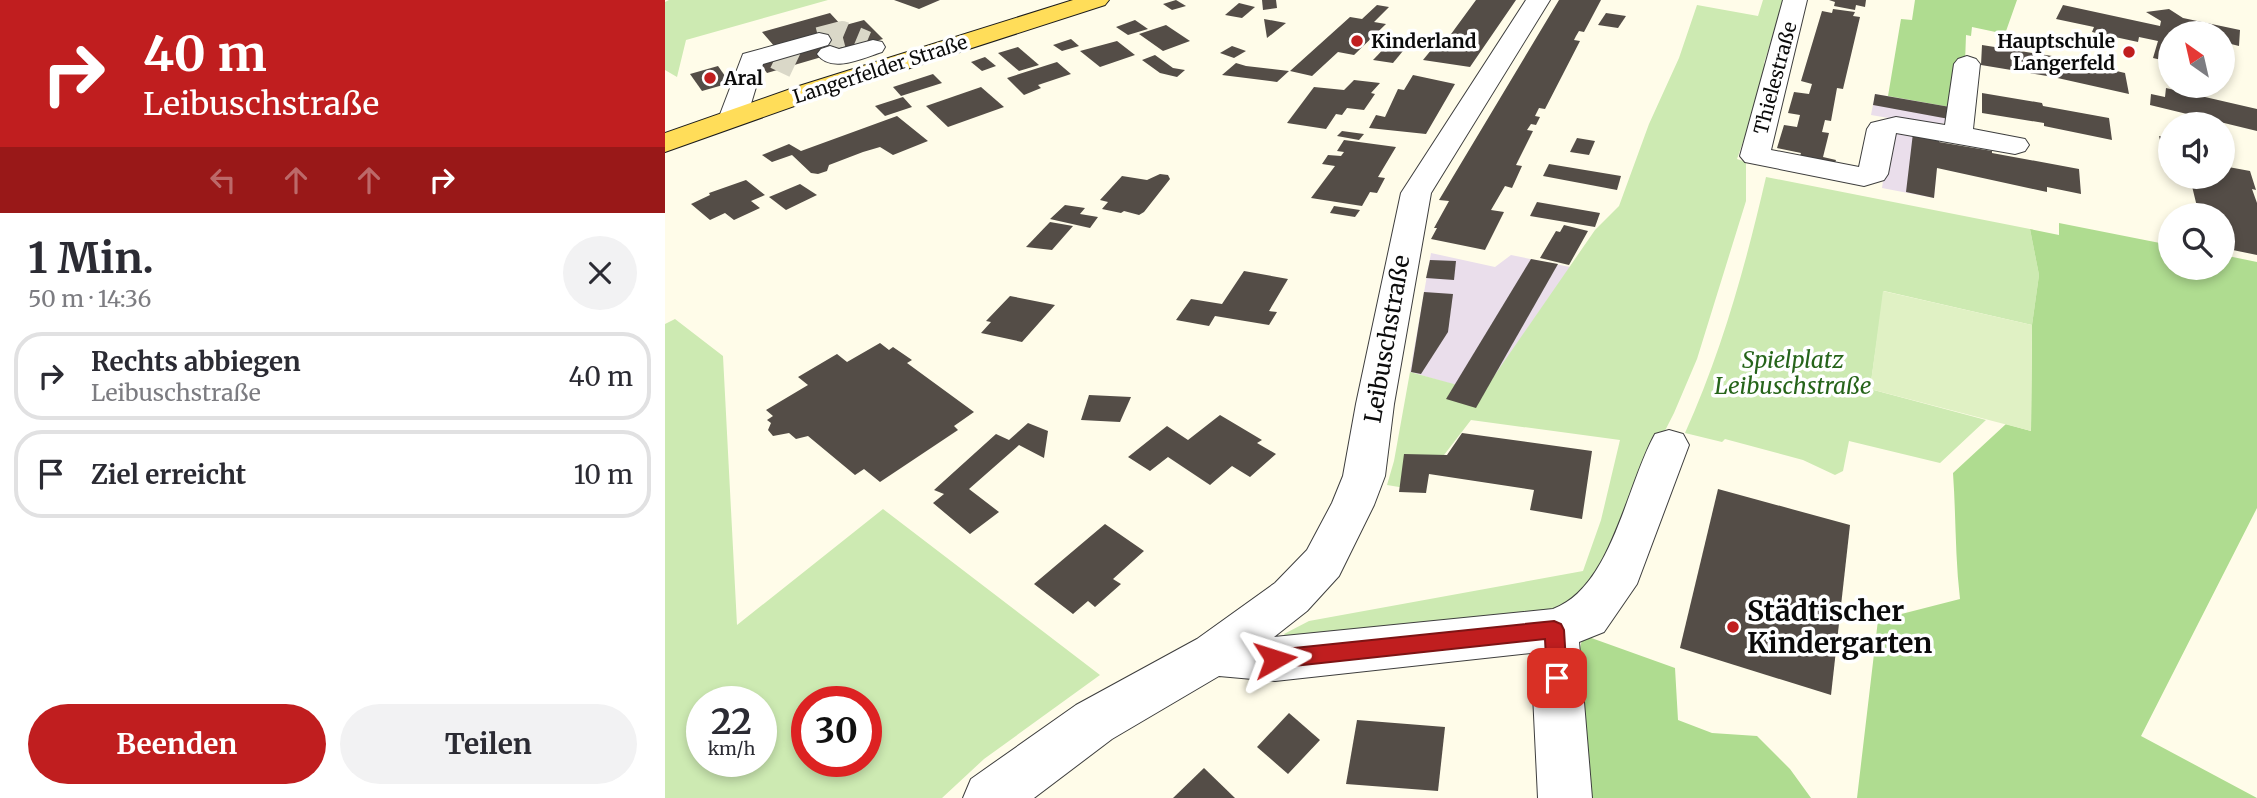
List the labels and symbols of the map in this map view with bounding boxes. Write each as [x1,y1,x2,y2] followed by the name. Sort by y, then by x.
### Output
[1748,19,1802,137] street label: Thielestraße
[2158,21,2235,98] north arrow
[790,29,970,108] street label: Langerfelder Straße
[1371,29,1477,53] place label: Kinderland
[1997,29,2115,75] place label: Hauptschule Langerfeld
[1349,33,1365,49] marker: Kinderland
[2121,44,2137,60] marker: Hauptschule Langerfeld
[723,66,763,90] place label: Aral
[702,70,718,86] marker: Aral
[1357,253,1416,425] street label: Leibuschstraße
[1714,345,1872,400] park label: Spielplatz Leibuschstraße
[1747,593,1932,661] place label: Städtischer Kindergarten
[1725,619,1741,635] marker: Städtischer Kindergarten
[1238,622,1312,696] position arrow
[1527,648,1587,708] pin
[791,686,882,777] speed limit sign: 30

